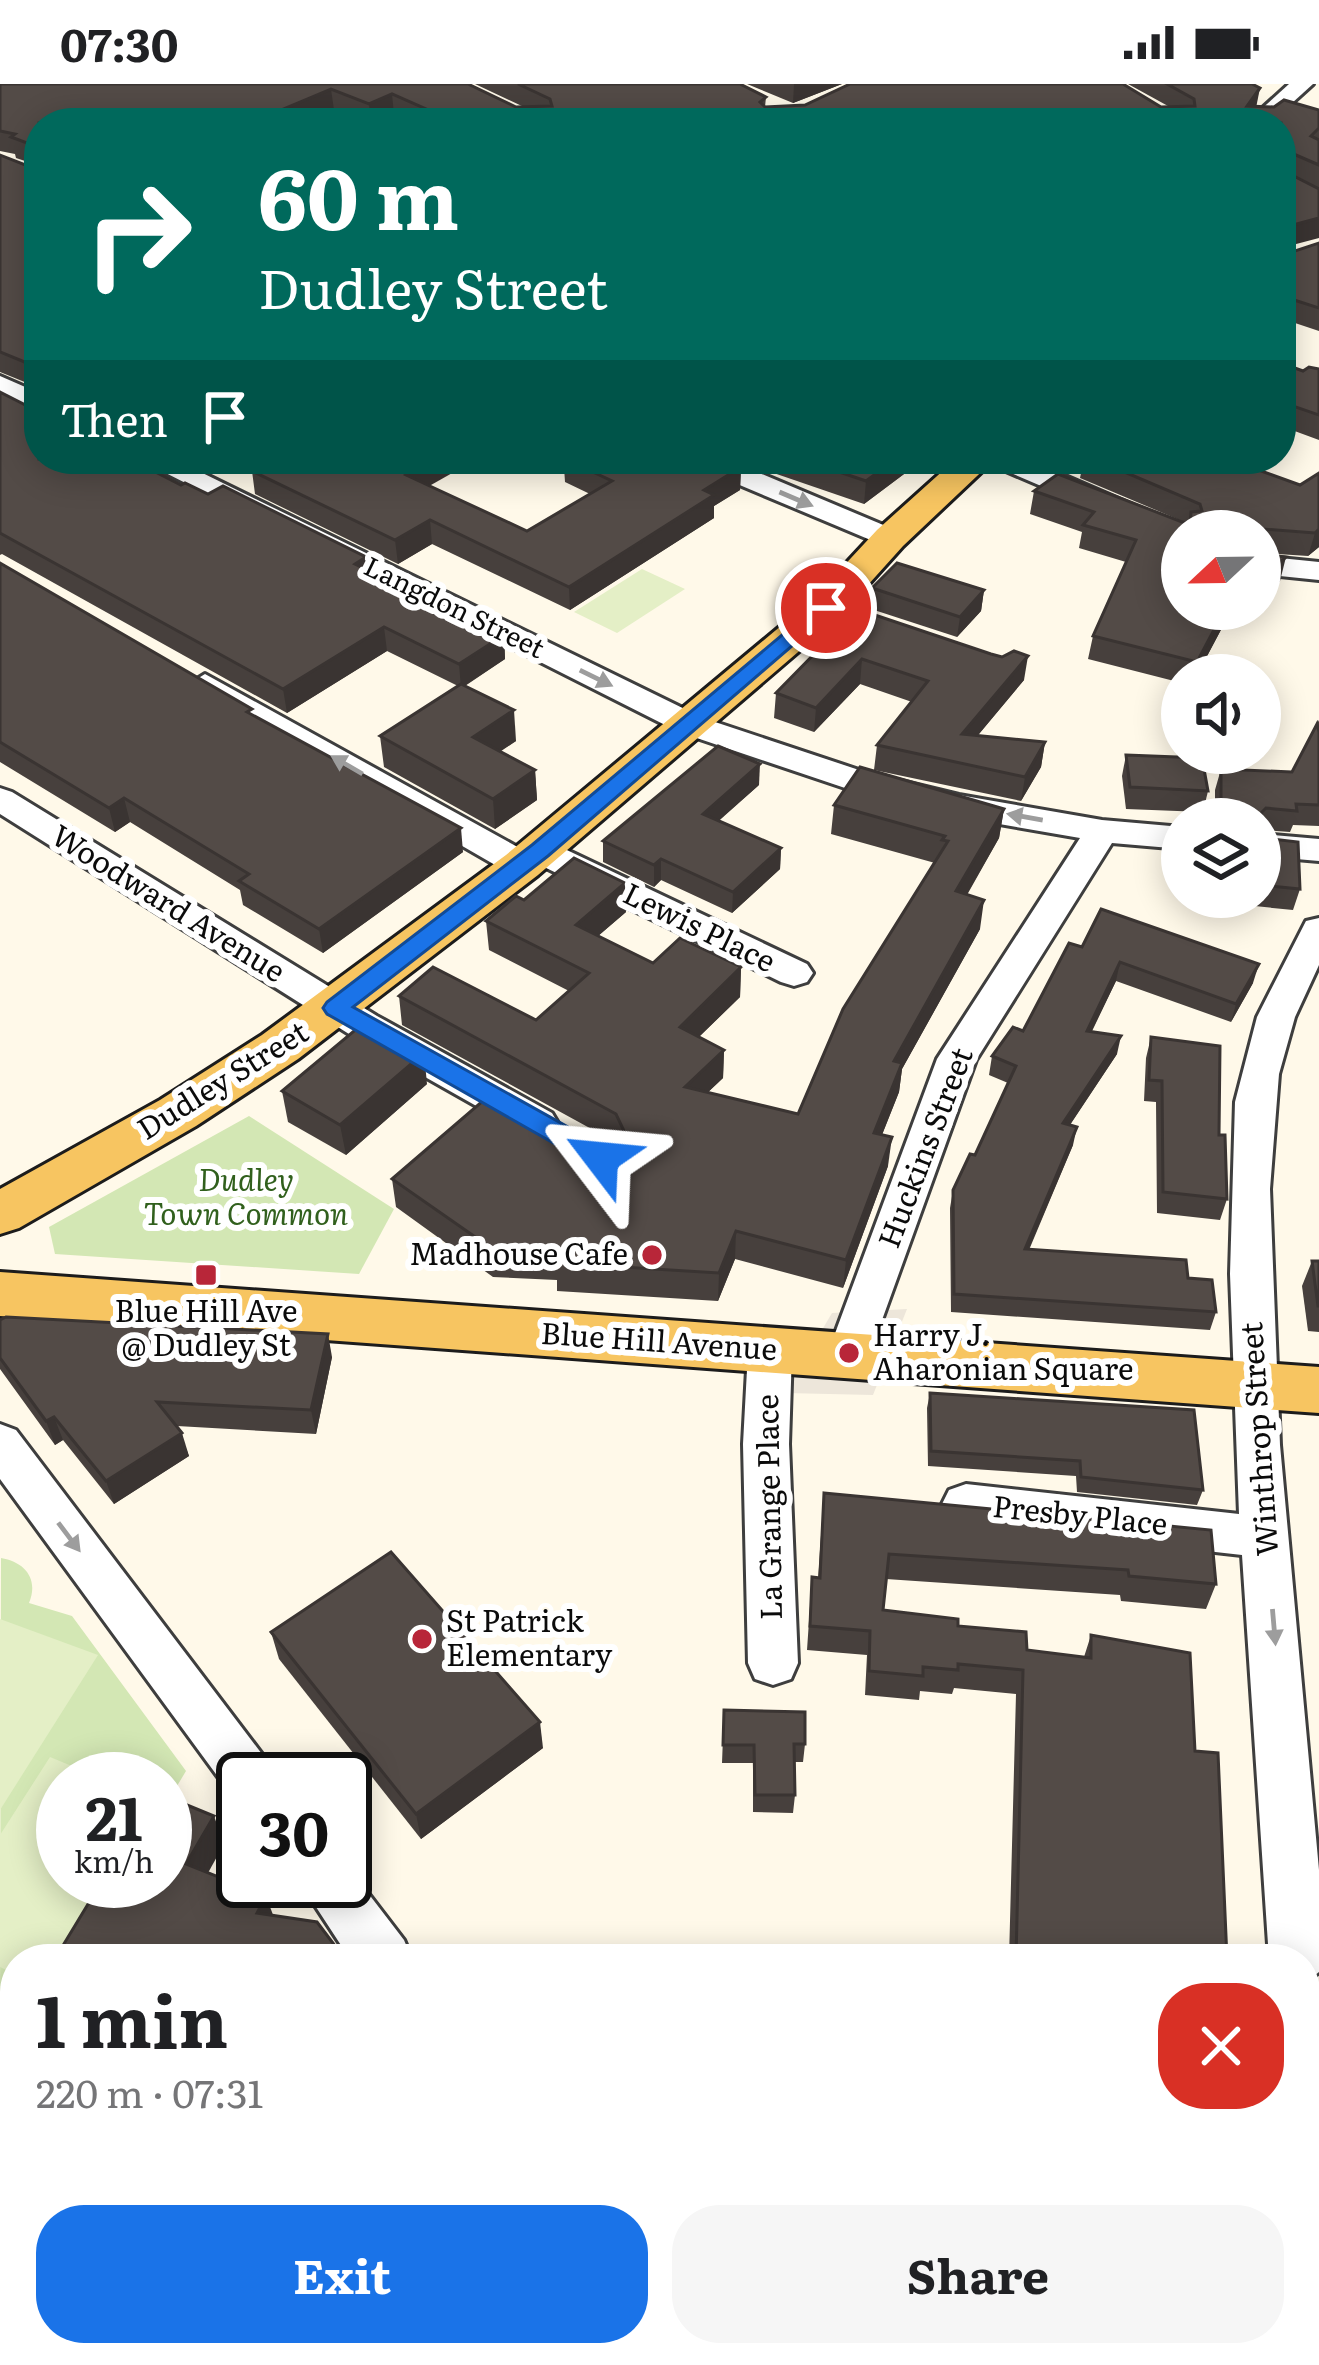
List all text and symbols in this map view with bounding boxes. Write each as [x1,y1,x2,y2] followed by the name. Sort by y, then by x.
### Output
[60,9,178,76] text: 07:30
[258,131,459,256] text: 60 m
[60,156,216,312] icon: right
[258,245,608,326] text: Dudley Street
[60,384,168,451] text: Then
[192,384,258,450] icon: arrive
[778,489,813,509] one-way arrow
[1161,510,1281,630] north arrow
[1161,510,1281,918] map controls
[358,544,552,666] street label: Langdon Street
[775,557,877,659] pin
[793,575,859,641] icon: arrive
[1161,654,1281,774] button: sound
[579,668,613,688] one-way arrow
[330,756,364,777] one-way arrow
[1161,798,1281,918] button: layers
[1005,807,1043,826] one-way arrow
[44,812,295,991] street label: Woodward Avenue
[617,870,784,981] street label: Lewis Place
[127,1008,315,1149] street label: Dudley Street
[865,1040,982,1254] street label: Huckins Street
[538,1095,664,1221] position arrow
[144,1156,348,1234] park label: Dudley Town Common
[409,1230,628,1274] place label: Madhouse Cafe
[639,1242,665,1268] marker: Madhouse Cafe
[193,1262,219,1288] marker: Blue Hill Ave @ Dudley St
[114,1287,298,1365] place label: Blue Hill Ave @ Dudley St
[540,1309,779,1369] street label: Blue Hill Avenue
[873,1311,1134,1389] place label: Harry J. Aharonian Square
[1227,1321,1287,1558] street label: Winthrop Street
[836,1340,862,1366] marker: Harry J. Aharonian Square
[743,1394,791,1620] street label: La Grange Place
[991,1482,1170,1544] street label: Presby Place
[57,1521,81,1553] one-way arrow
[446,1597,613,1675] place label: St Patrick Elementary
[1265,1609,1284,1646] one-way arrow
[409,1626,435,1652] marker: St Patrick Elementary
[216,1752,372,1908] speed limit sign: 30
[85,1770,143,1859] text: 21
[74,1838,154,1882] text: km/h
[36,1963,228,2070] text: 1 min
[1158,1983,1284,2109] button: close
[36,2062,263,2120] text: 220 m · 07:31
[36,2205,648,2343] button: Exit
[672,2205,1284,2343] button: Share

